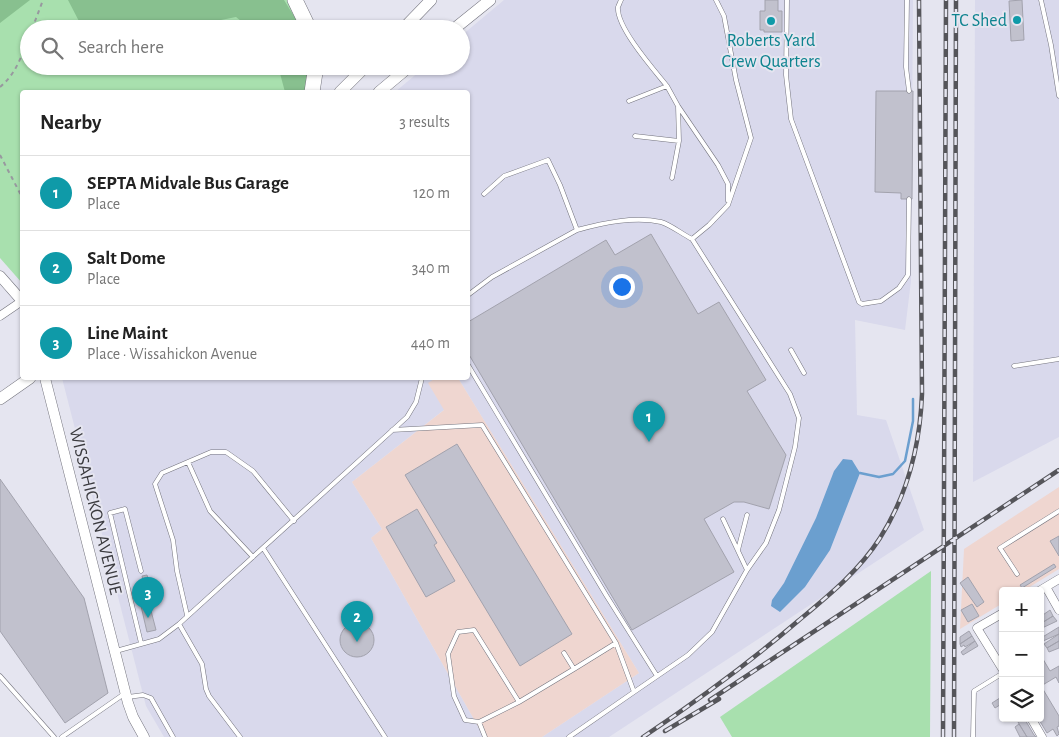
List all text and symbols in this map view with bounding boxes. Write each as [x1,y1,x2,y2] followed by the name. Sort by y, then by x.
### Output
[951,12,1007,30] place label: TC Shed
[1011,14,1023,26] marker: TC Shed
[765,15,777,27] marker: Roberts Yard Crew Quarters
[20,20,470,75] search box
[721,32,821,71] place label: Roberts Yard Crew Quarters
[38,34,66,62] icon: search
[78,38,164,57] text: Search here
[40,112,101,133] text: Nearby
[399,114,450,130] text: 3 results
[87,174,289,193] text: SEPTA Midvale Bus Garage
[53,185,59,201] text: 1
[413,185,450,201] text: 120 m
[87,196,120,212] text: Place
[87,249,166,268] text: Salt Dome
[52,260,60,276] text: 2
[412,260,450,276] text: 340 m
[87,271,120,287] text: Place
[609,274,635,300] your location
[87,324,168,343] text: Line Maint
[53,335,59,351] text: 3
[411,335,450,351] text: 440 m
[87,346,257,362] text: Place · Wissahickon Avenue
[633,401,665,442] pin: 1
[66,426,125,597] street label: WISSAHICKON AVENUE
[132,577,164,618] pin: 3
[999,587,1044,722] map controls
[999,587,1044,632] button: +
[341,601,373,642] pin: 2
[999,632,1044,677] button: −
[999,677,1044,722] button: layers

